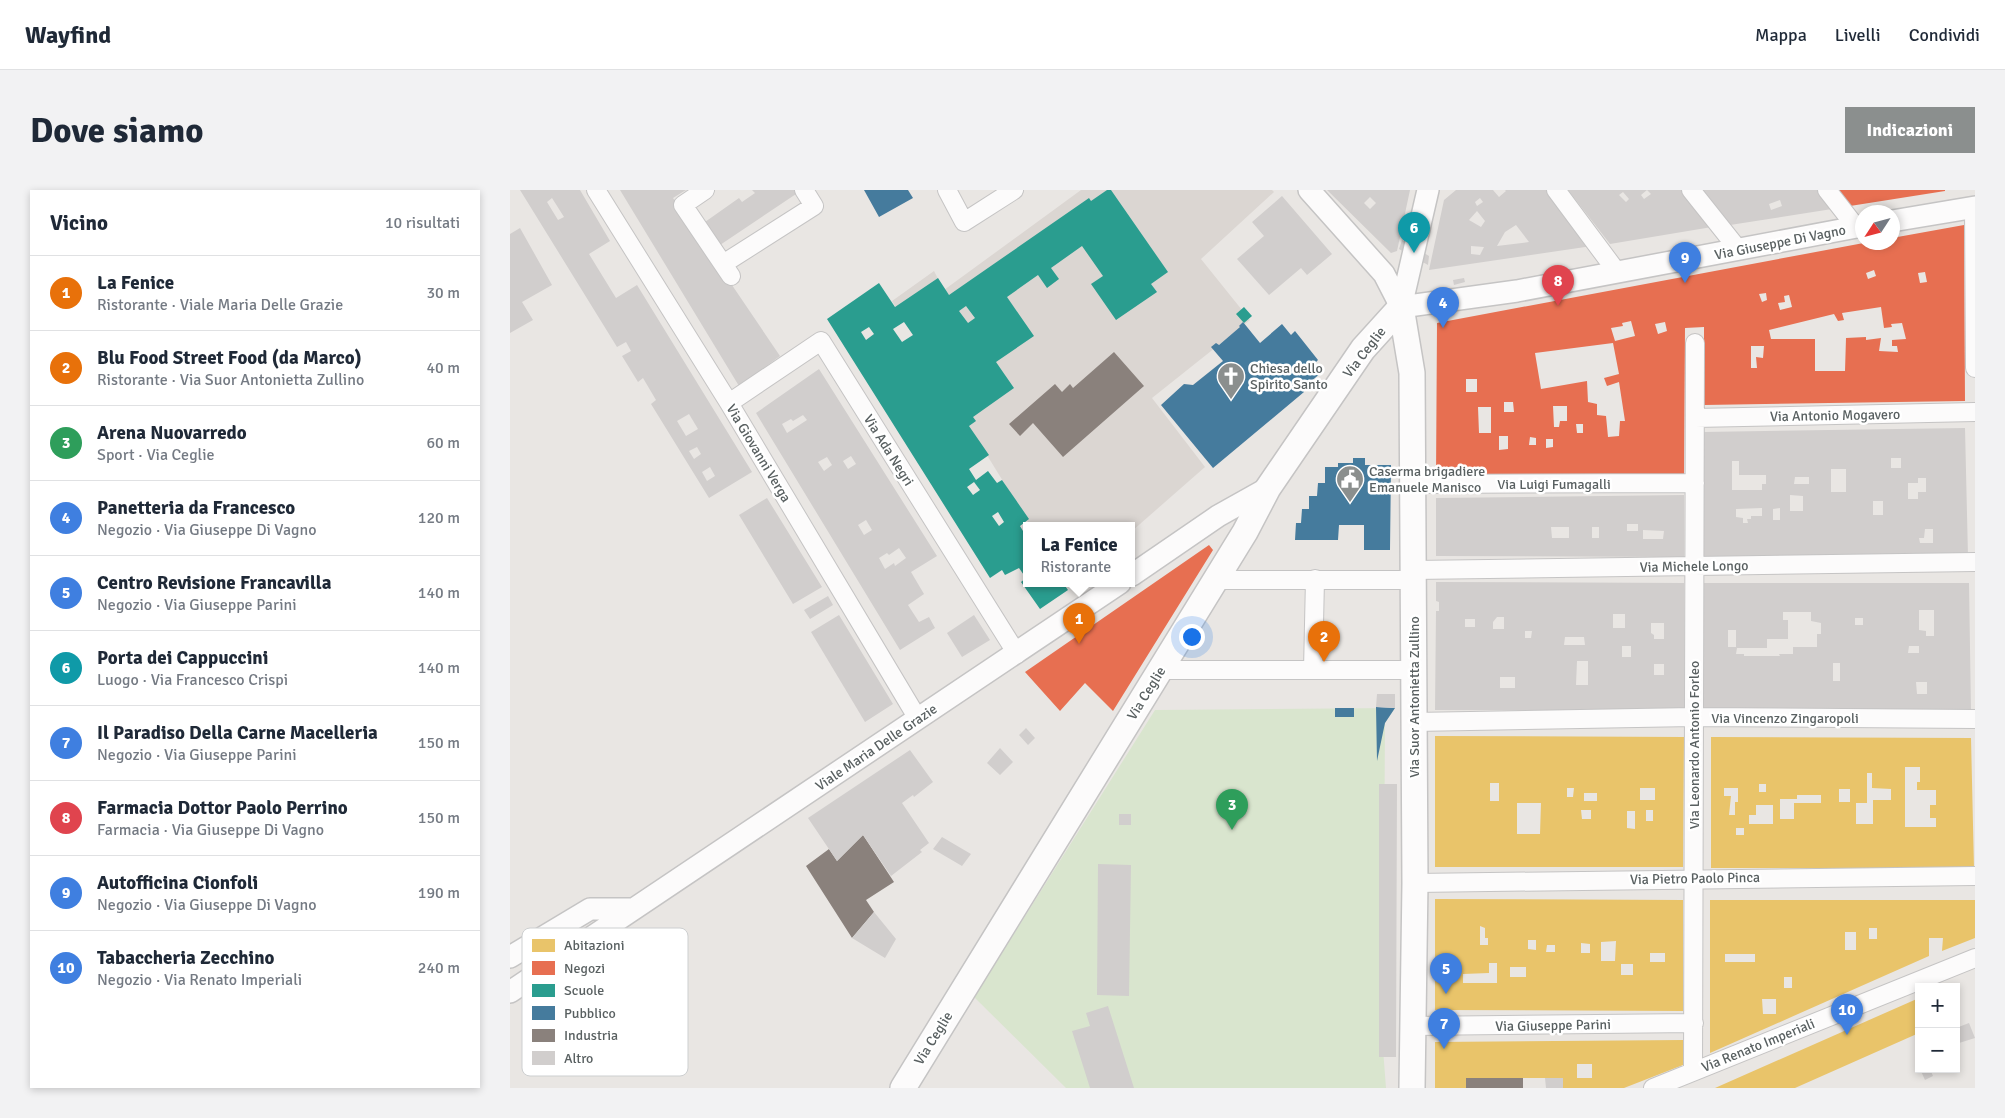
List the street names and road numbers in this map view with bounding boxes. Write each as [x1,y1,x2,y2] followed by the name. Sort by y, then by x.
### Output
[1713,221,1847,264] street label: Via Giuseppe Di Vagno
[1339,324,1389,381] street label: Via Ceglie
[723,401,795,505] street label: Via Giovanni Verga
[1770,406,1900,425] street label: Via Antonio Mogavero
[860,411,917,489] street label: Via Ada Negri
[1497,476,1611,493] street label: Via Luigi Fumagalli
[1639,557,1749,576] street label: Via Michele Longo
[1406,616,1423,778] street label: Via Suor Antonietta Zullino
[1686,661,1703,829] street label: Via Leonardo Antonio Forleo
[1123,663,1169,723] street label: Via Ceglie
[812,700,940,794] street label: Viale Maria Delle Grazie
[1711,710,1859,727] street label: Via Vincenzo Zingaropoli
[1630,869,1760,888] street label: Via Pietro Paolo Pinca
[910,1008,956,1068] street label: Via Ceglie
[1699,1015,1817,1076] street label: Via Renato Imperiali
[1495,1016,1611,1035] street label: Via Giuseppe Parini

